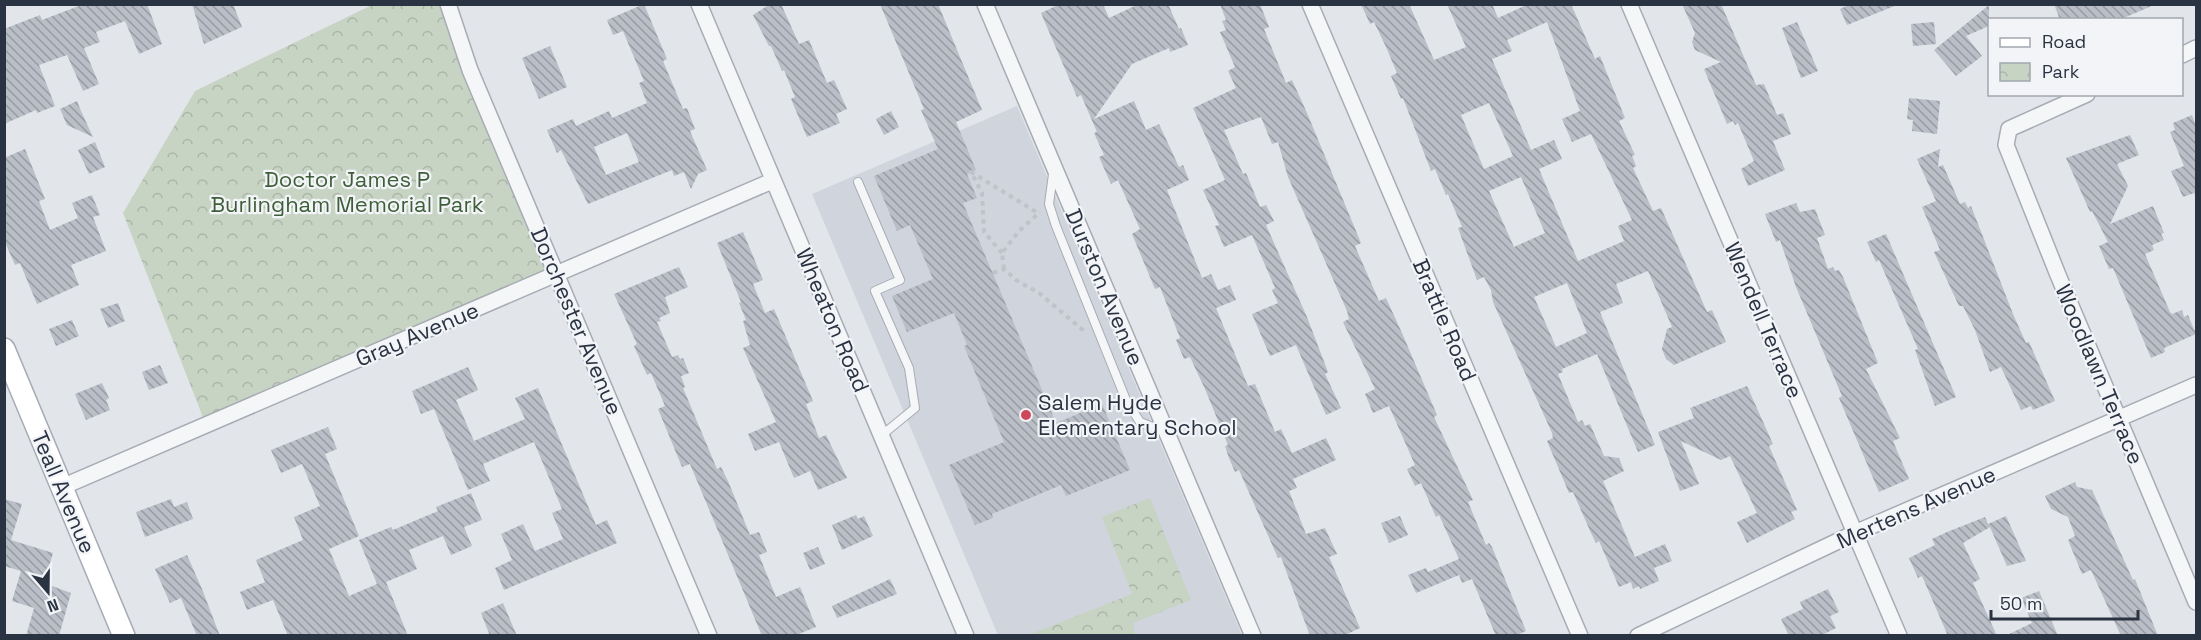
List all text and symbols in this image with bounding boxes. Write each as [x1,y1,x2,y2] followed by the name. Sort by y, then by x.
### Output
[1988,18,2183,96] legend
[2042,30,2086,53] text: Road
[2042,60,2080,83] text: Park
[210,165,484,218] park label: Doctor James P Burlingham Memorial Park
[1059,205,1151,369] street label: Durston Avenue
[525,223,629,419] street label: Dorchester Avenue
[1718,238,1810,402] street label: Wendell Terrace
[790,244,876,396] street label: Wheaton Road
[1407,255,1483,385] street label: Brattle Road
[2049,280,2151,468] street label: Woodlawn Terrace
[351,295,483,373] street label: Gray Avenue
[1038,388,1237,441] place label: Salem Hyde Elementary School
[1019,408,1033,422] marker: Salem Hyde Elementary School
[26,427,102,557] street label: Teall Avenue
[1832,459,2000,555] street label: Mertens Avenue
[18,562,78,622] north arrow
[1991,583,2138,621] scale bar
[2000,592,2042,615] text: 50 m
[44,594,62,617] text: N

